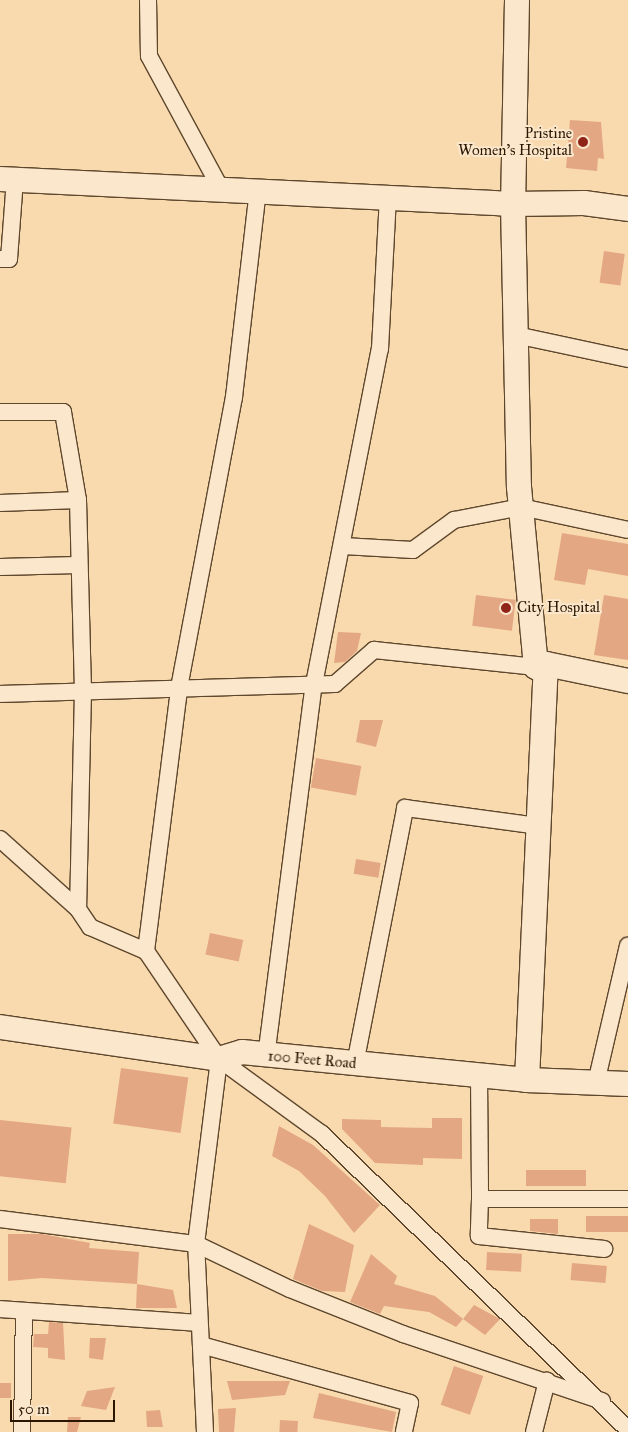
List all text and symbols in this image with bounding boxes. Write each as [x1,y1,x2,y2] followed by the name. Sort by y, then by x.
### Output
[458,124,572,159] place label: Pristine Women's Hospital
[576,135,590,149] marker: Pristine Women's Hospital
[517,599,600,617] place label: City Hospital
[499,601,513,615] marker: City Hospital
[267,1047,357,1073] street label: 100 Feet Road
[12,1390,118,1422] scale bar
[18,1400,50,1418] text: 50 m

